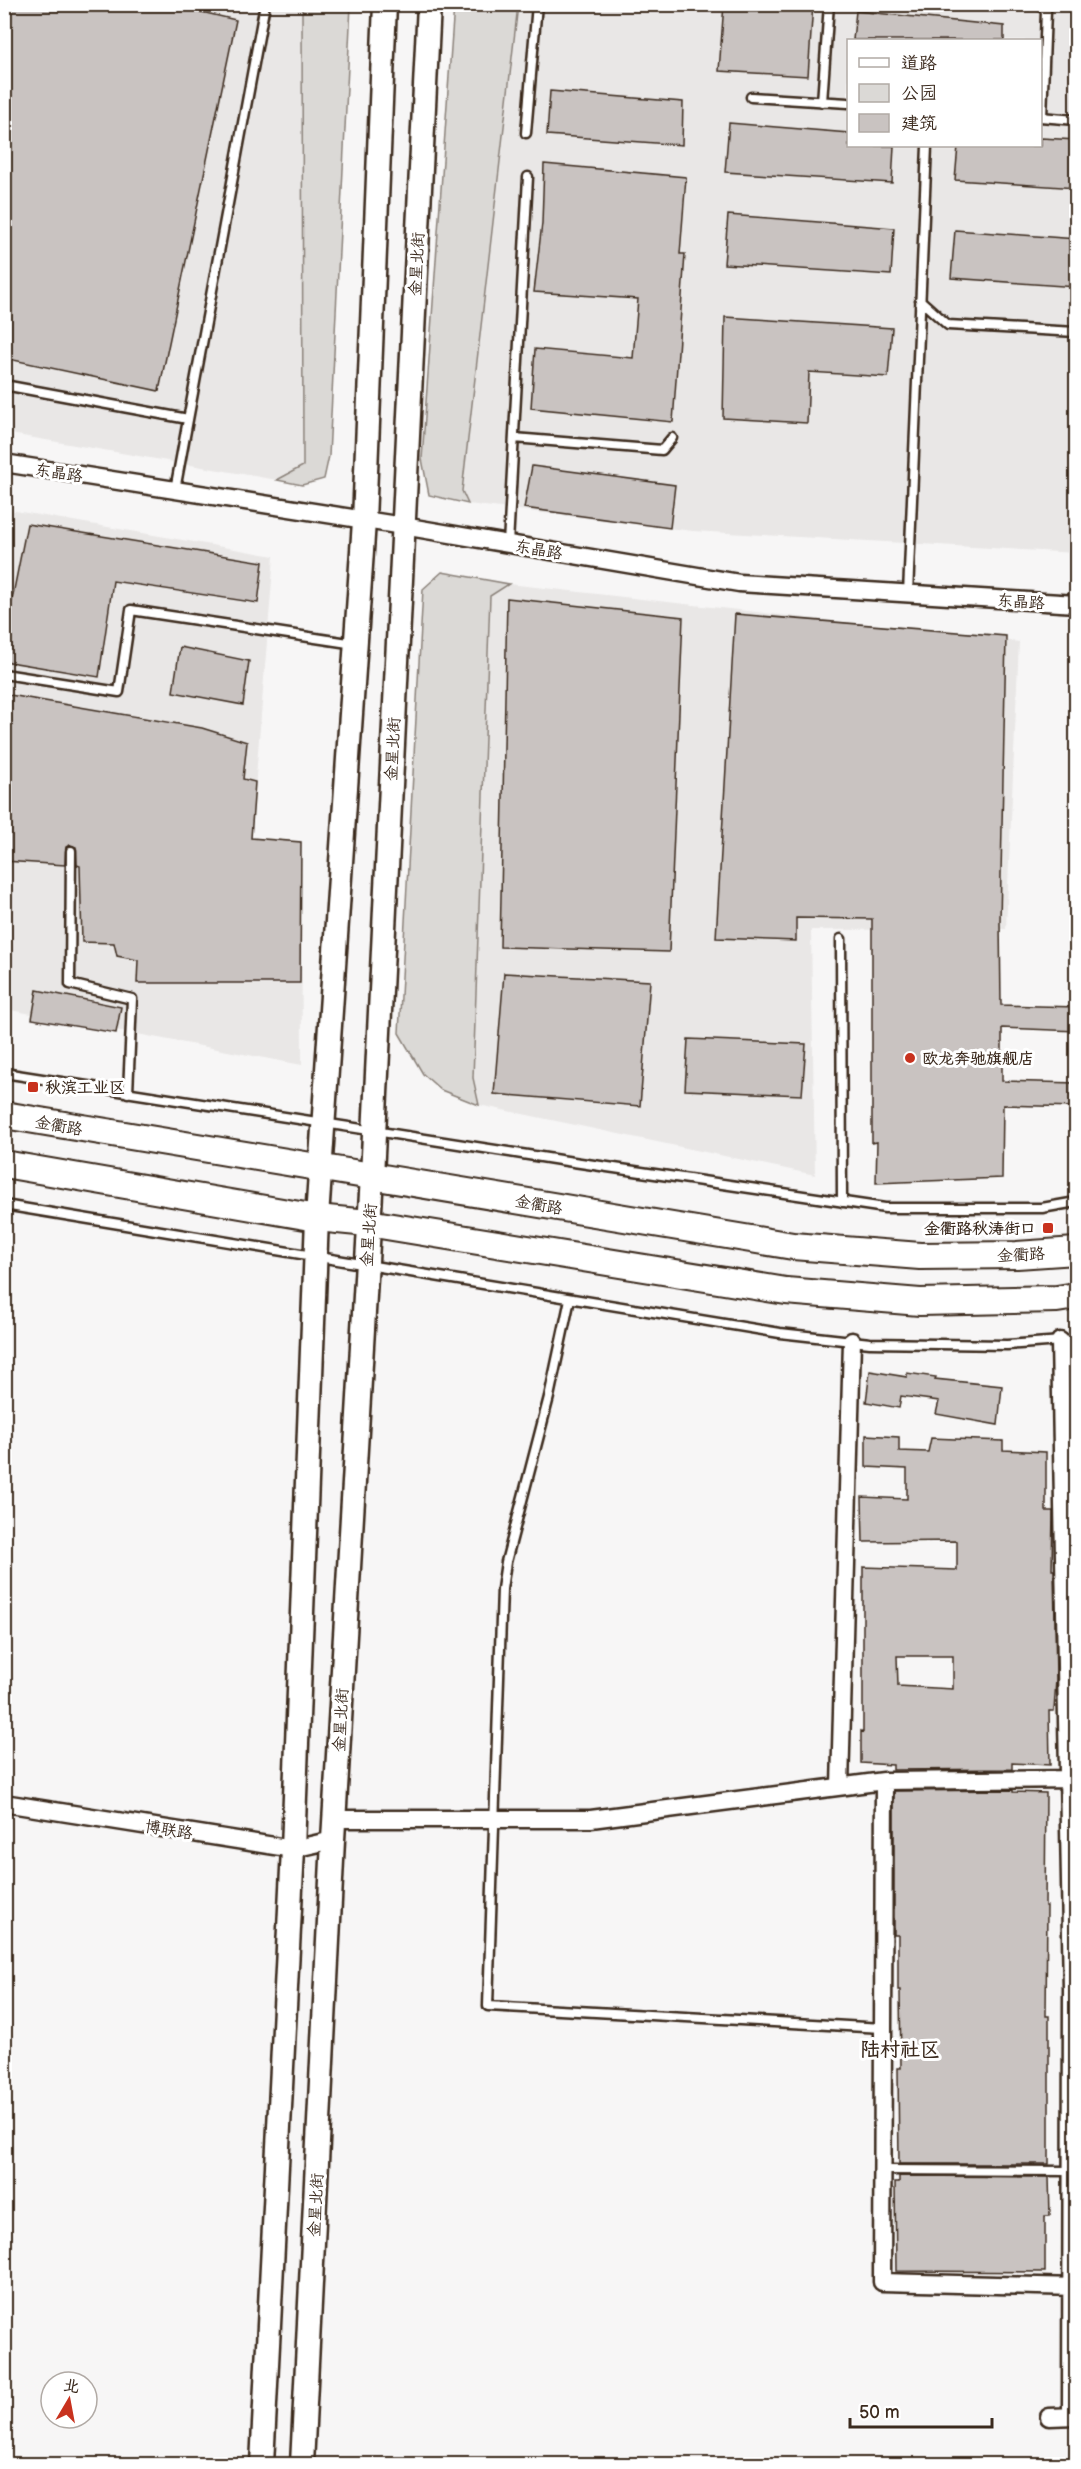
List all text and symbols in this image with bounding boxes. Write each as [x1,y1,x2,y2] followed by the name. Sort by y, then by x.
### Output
[847,39,1042,147] legend
[901,53,937,74] text: 道路
[901,83,937,104] text: 公园
[901,113,937,134] text: 建筑
[406,232,429,297] street label: 金星北街
[34,460,84,487] street label: 东晶路
[513,537,564,564] street label: 东晶路
[996,591,1046,614] street label: 东晶路
[382,717,405,782] street label: 金星北街
[922,1050,1034,1069] place label: 欧龙奔驰旗舰店
[903,1051,917,1065] marker: 欧龙奔驰旗舰店
[45,1079,125,1098] place label: 秋滨工业区
[26,1080,40,1094] marker: 秋滨工业区
[33,1113,84,1140] street label: 金衢路
[513,1192,564,1219] street label: 金衢路
[358,1203,381,1268] street label: 金星北街
[924,1220,1036,1239] place label: 金衢路秋涛街口
[1041,1221,1055,1235] marker: 金衢路秋涛街口
[997,1245,1046,1266] street label: 金衢路
[330,1688,353,1753] street label: 金星北街
[144,1817,194,1844] street label: 博联路
[860,2038,940,2062] district label: 陆村社区
[305,2173,328,2238] street label: 金星北街
[39,2370,99,2430] north arrow
[62,2376,81,2397] text: 北
[850,2391,992,2429] scale bar
[859,2402,900,2423] text: 50 m

